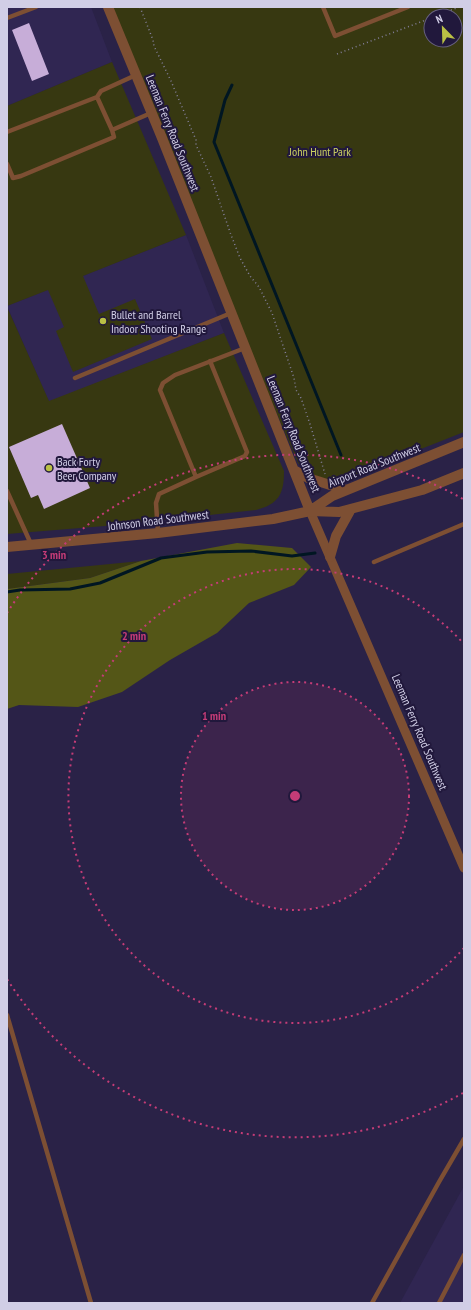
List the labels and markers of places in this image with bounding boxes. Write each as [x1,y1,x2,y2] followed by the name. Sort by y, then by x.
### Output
[111,307,206,336] place label: Bullet and Barrel Indoor Shooting Range
[98,316,108,326] marker: Bullet and Barrel Indoor Shooting Range
[57,454,117,483] place label: Back Forty Beer Company
[44,463,54,473] marker: Back Forty Beer Company
[288,789,302,803] centre of rings

